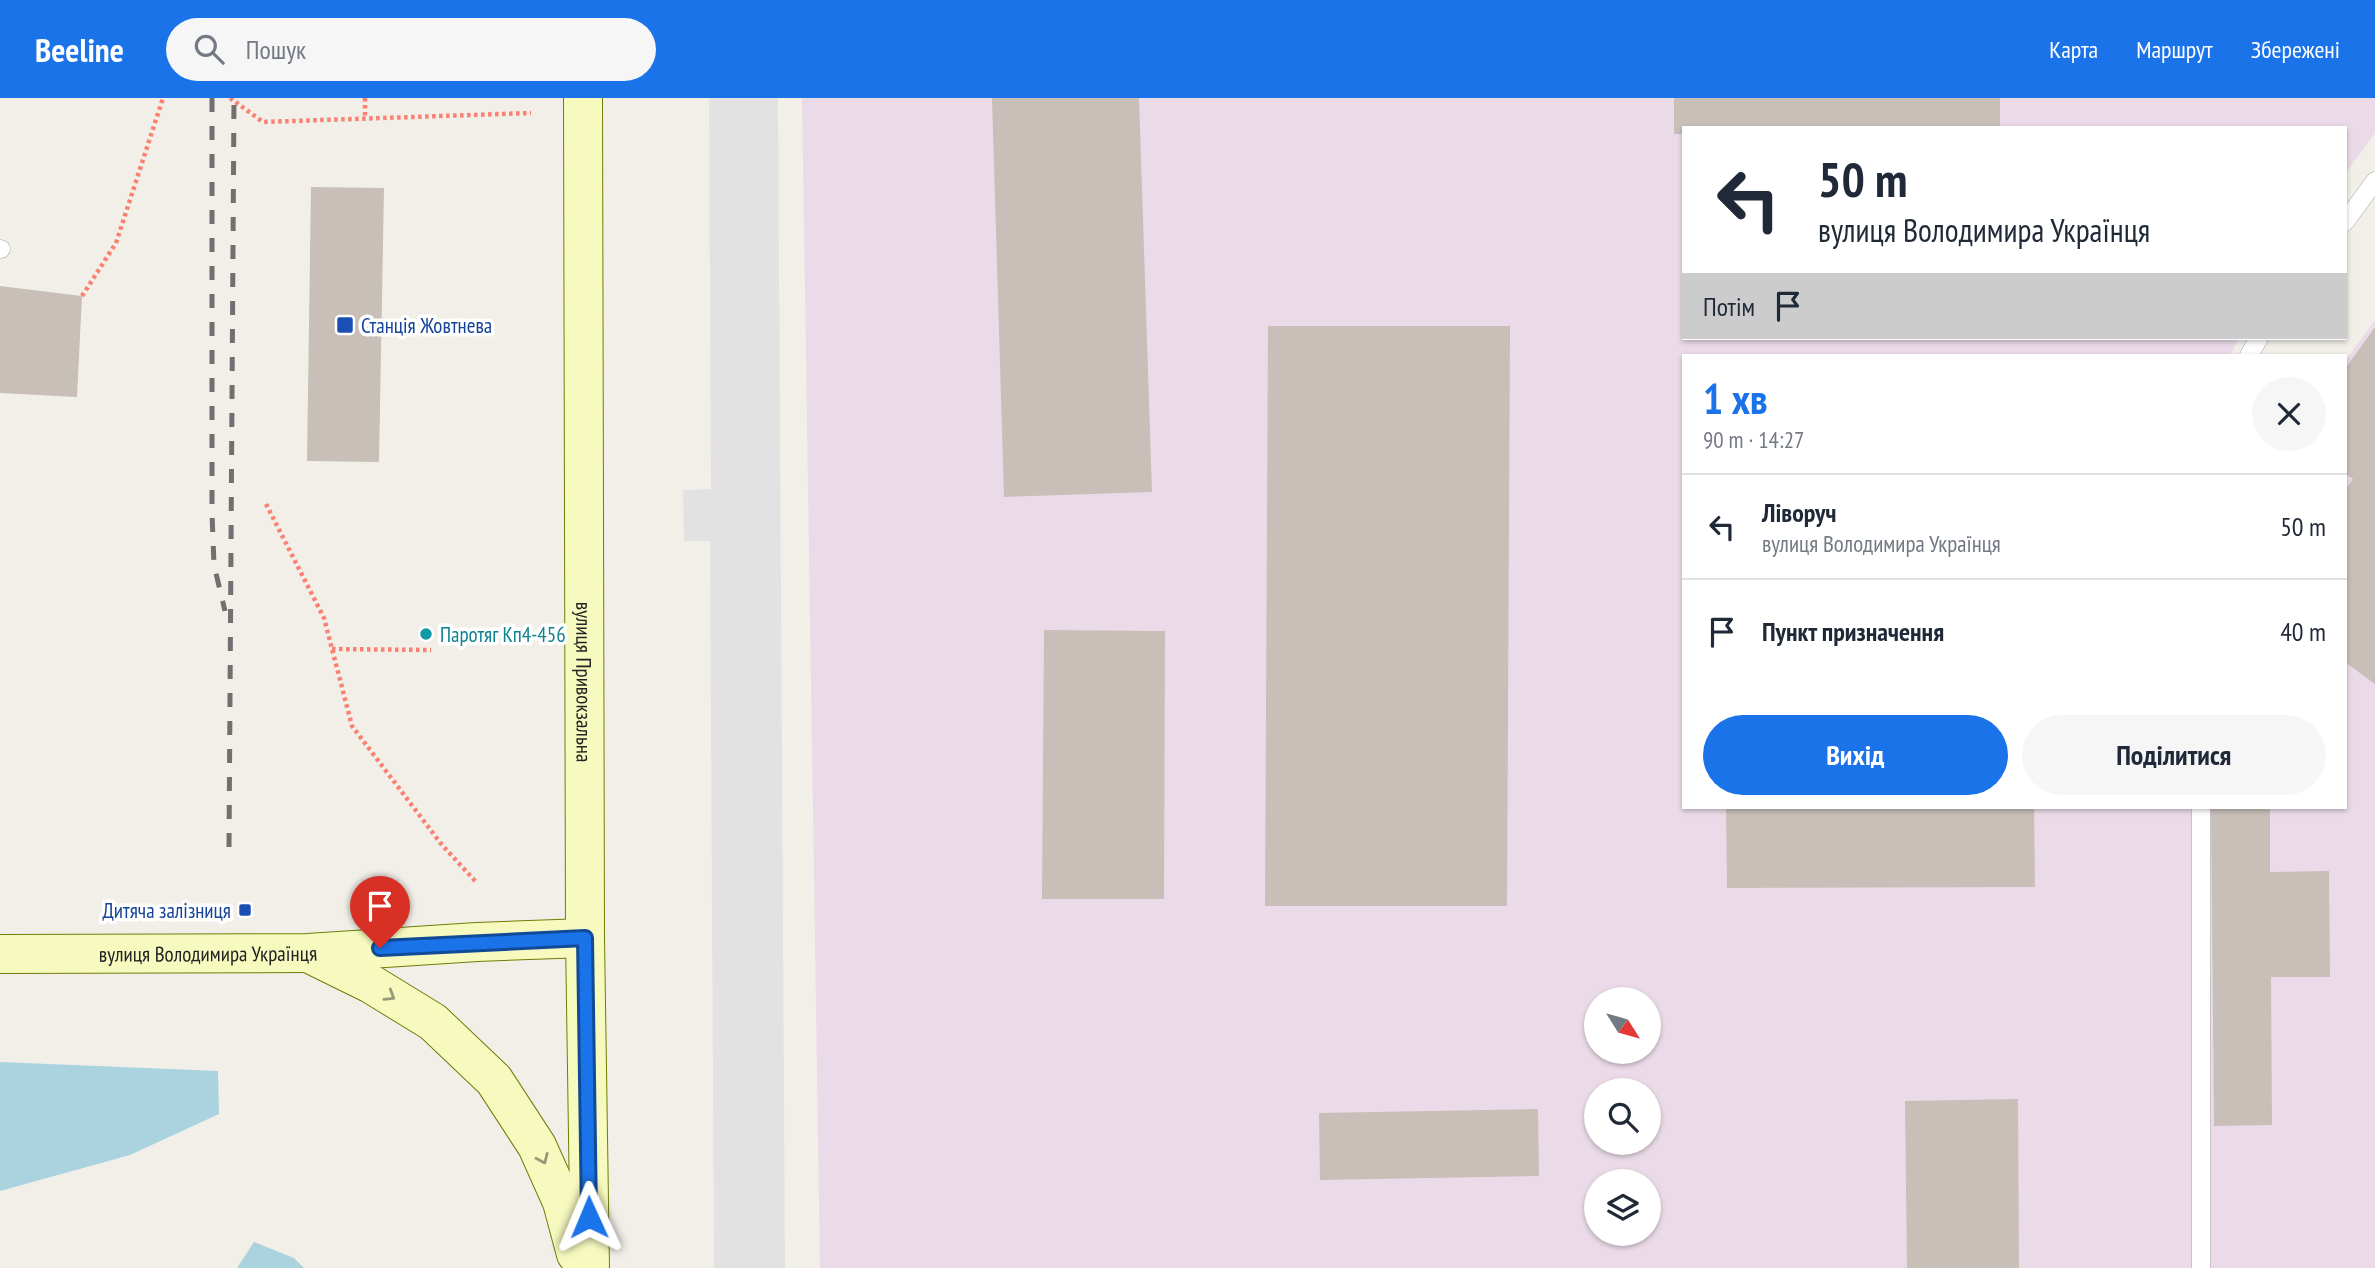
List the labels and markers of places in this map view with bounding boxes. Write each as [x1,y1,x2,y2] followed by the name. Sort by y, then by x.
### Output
[361,312,492,339] place label: Станція Жовтнева
[335,315,355,335] marker: Станція Жовтнева
[440,621,566,648] place label: Паротяг Кп4-456
[418,626,434,642] marker: Паротяг Кп4-456
[350,876,410,948] pin
[102,897,231,924] place label: Дитяча залізниця
[237,902,253,918] marker: Дитяча залізниця

